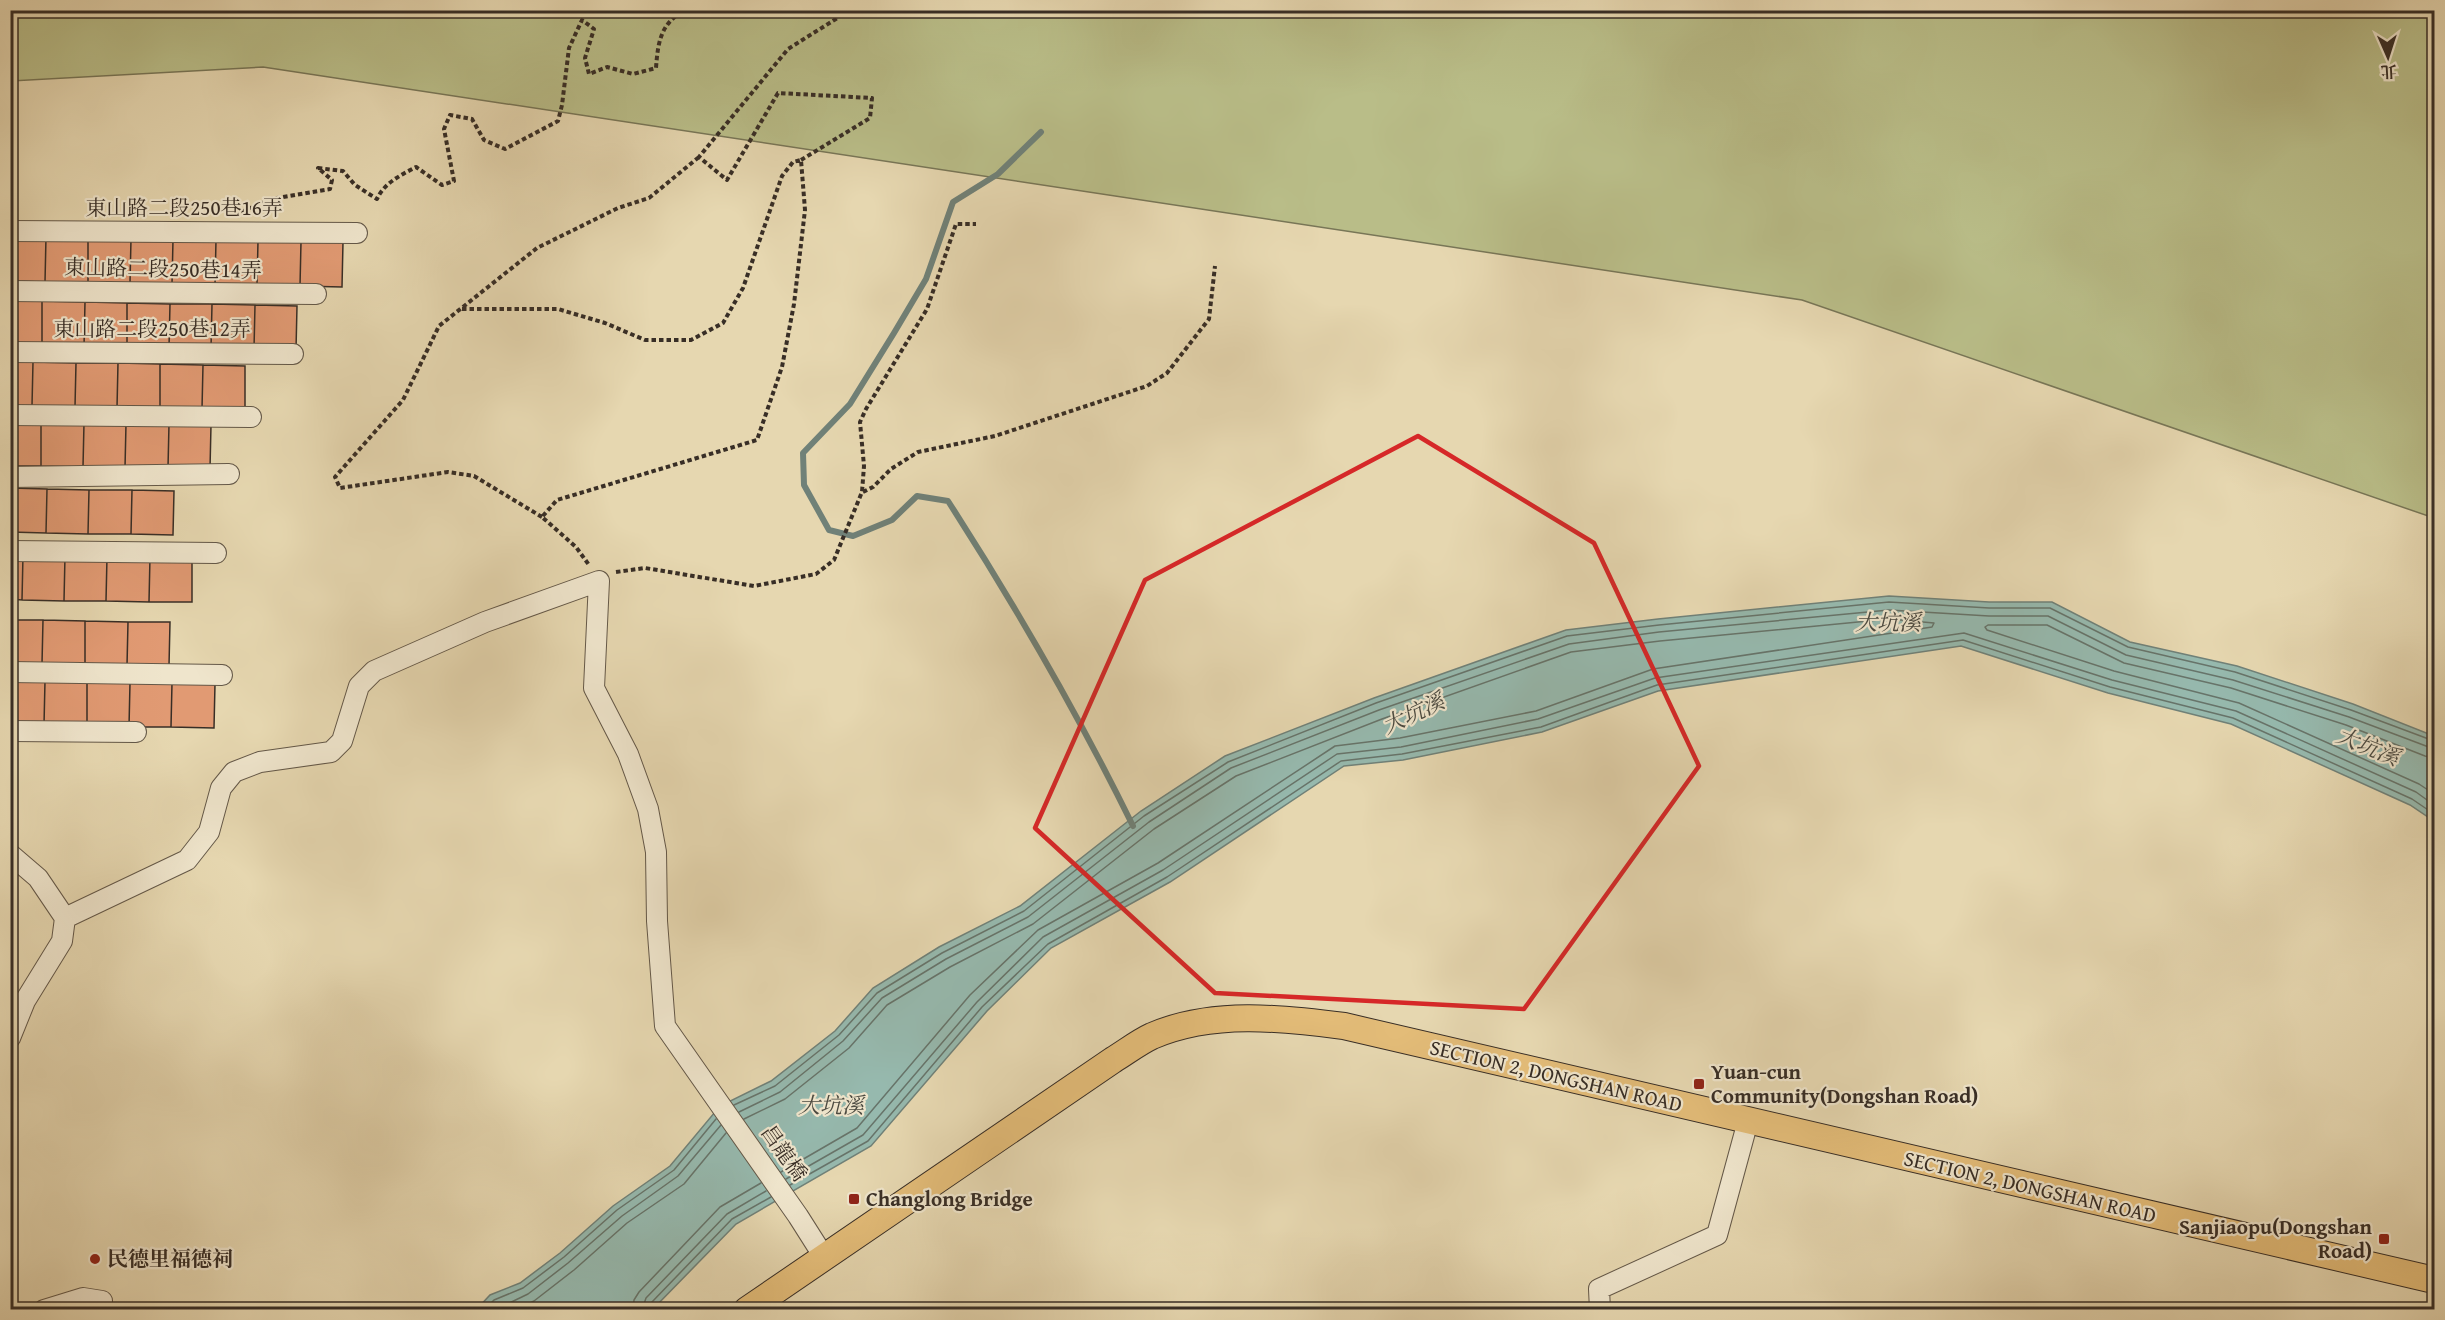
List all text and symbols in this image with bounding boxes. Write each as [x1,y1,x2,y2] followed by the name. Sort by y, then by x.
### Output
[2358,27,2418,87] north arrow
[2380,60,2397,84] text: 北
[85,192,283,223] street label: 東山路二段250巷16弄
[64,251,262,286] street label: 東山路二段250巷14弄
[53,313,251,344] street label: 東山路二段250巷12弄
[1855,606,1923,638] water label: 大坑溪
[1376,684,1451,741] water label: 大坑溪
[2331,719,2406,774] water label: 大坑溪
[1427,1031,1685,1120] street label: SECTION 2, DONGSHAN ROAD
[1711,1056,1978,1111] place label: Yuan-cun Community(Dongshan Road)
[1692,1077,1706,1091] marker: Yuan-cun Community(Dongshan Road)
[798,1089,866,1121] water label: 大坑溪
[754,1118,815,1187] street label: 昌龍橋
[1901,1142,2159,1231] street label: SECTION 2, DONGSHAN ROAD
[866,1183,1033,1214] place label: Changlong Bridge
[847,1192,861,1206] marker: Changlong Bridge
[2179,1211,2373,1266] place label: Sanjiaopu(Dongshan Road)
[2377,1232,2391,1246] marker: Sanjiaopu(Dongshan Road)
[107,1243,233,1274] place label: 民德里福德祠
[88,1252,102,1266] marker: 民德里福德祠

